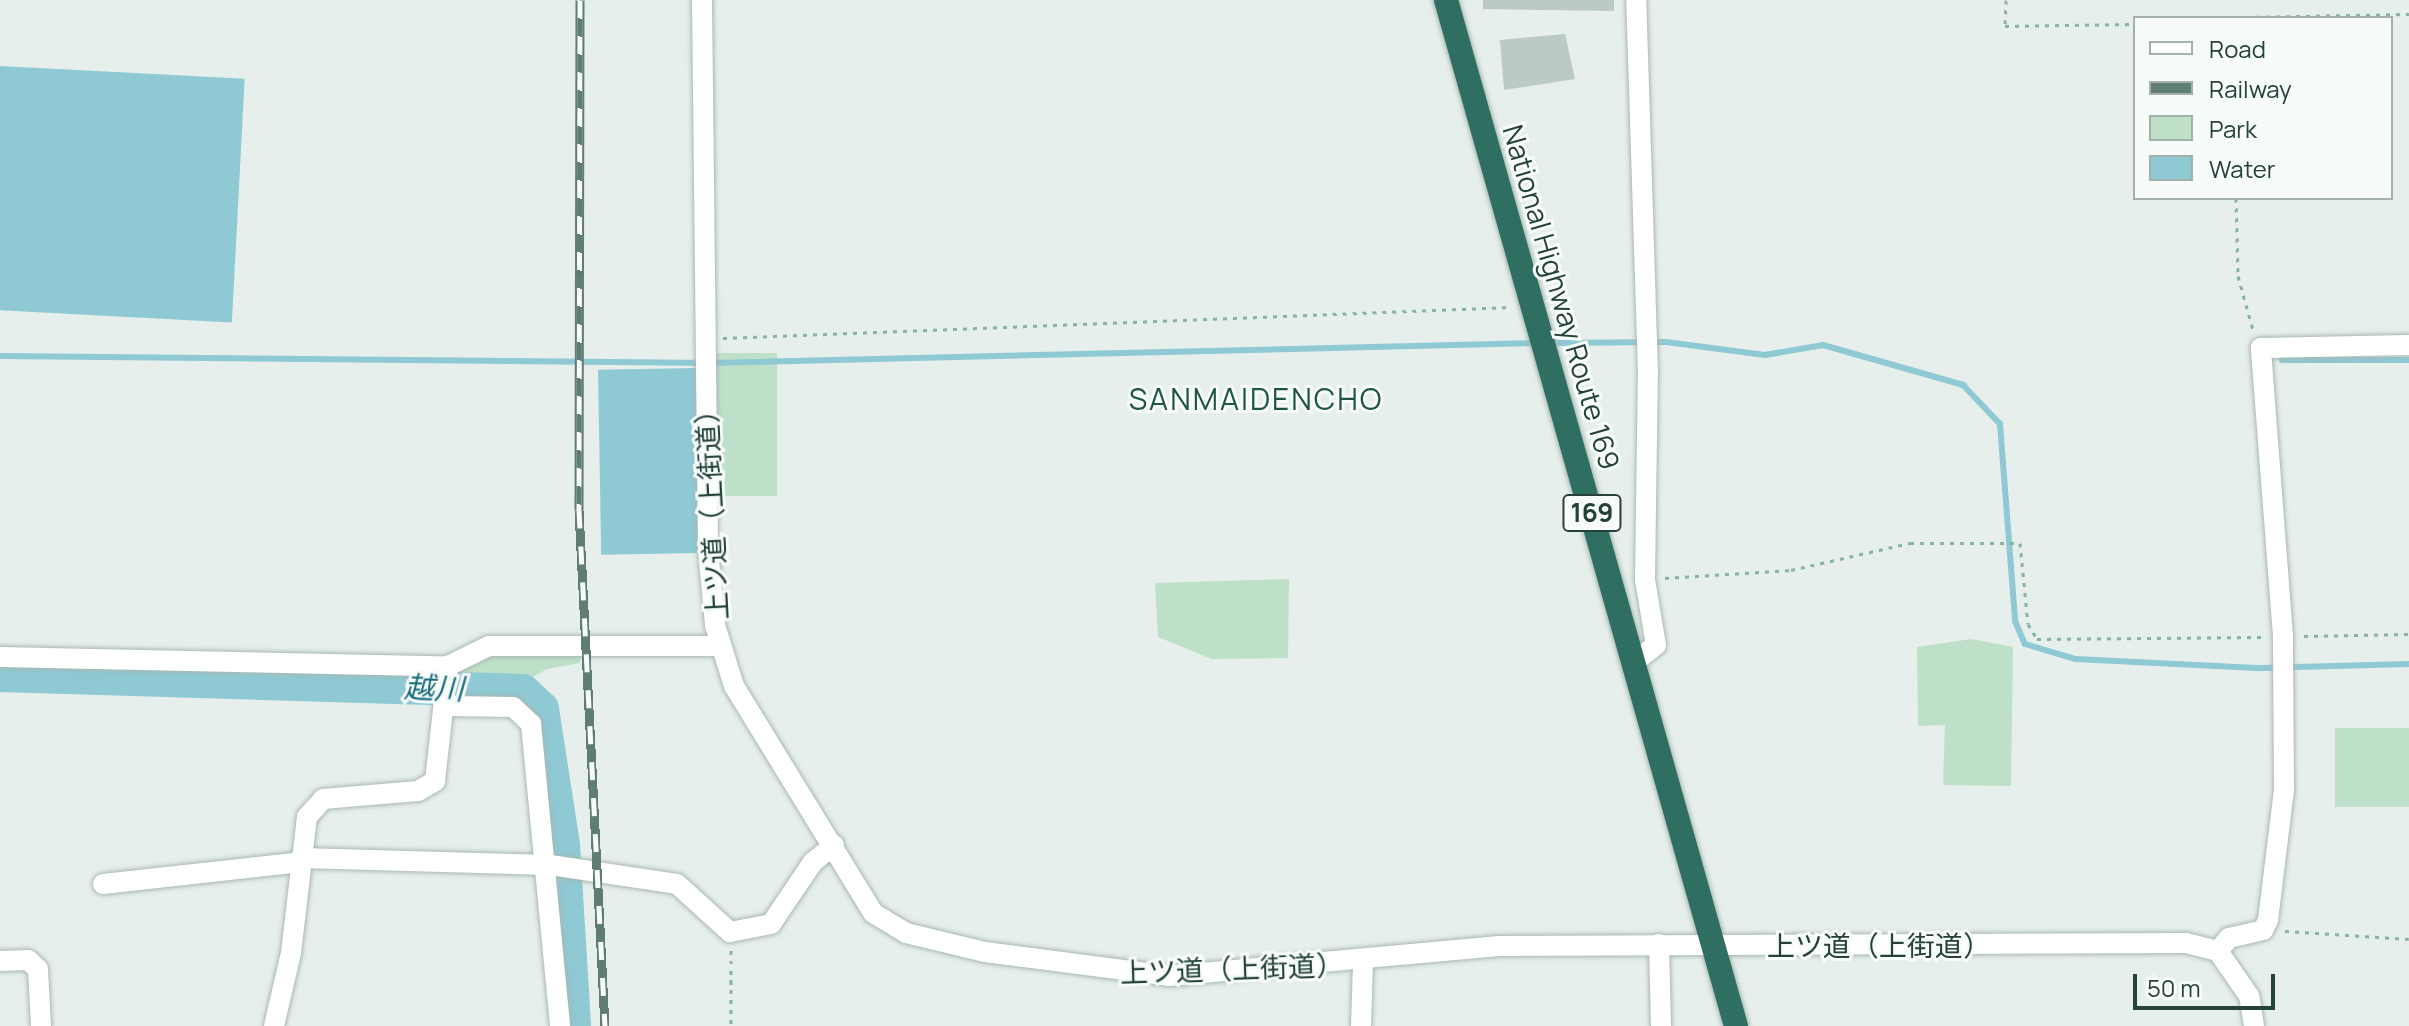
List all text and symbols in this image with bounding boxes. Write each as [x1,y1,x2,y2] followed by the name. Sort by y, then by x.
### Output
[2133,16,2393,200] legend
[2209,32,2266,65] text: Road
[2209,72,2292,105] text: Railway
[2209,112,2257,145] text: Park
[1497,121,1627,473] street label: National Highway Route 169
[2209,152,2276,185] text: Water
[1129,381,1383,417] district label: SANMAIDENCHO
[688,395,734,621] street label: 上ツ道（上街道）
[1562,491,1622,535] road number: 169
[403,669,465,707] water label: 越川
[1767,928,1991,962] street label: 上ツ道（上街道）
[1119,947,1345,989] street label: 上ツ道（上街道）
[2137,958,2279,1008] scale bar
[2147,971,2201,1004] text: 50 m

